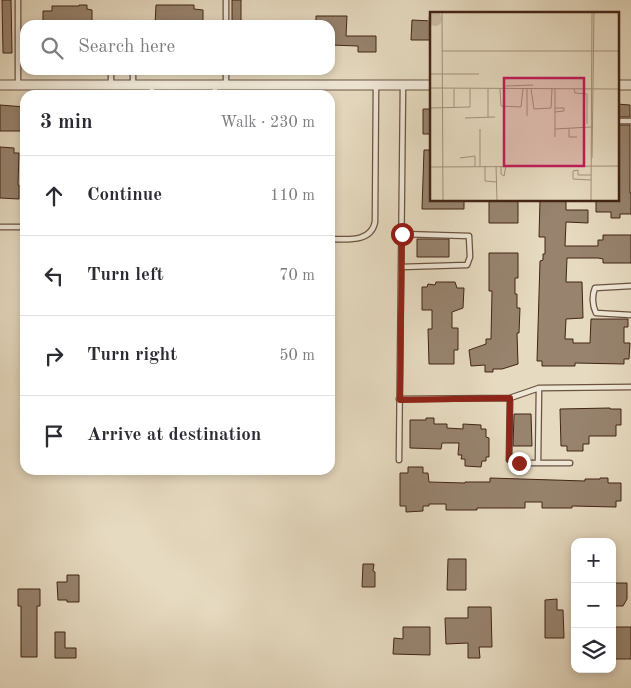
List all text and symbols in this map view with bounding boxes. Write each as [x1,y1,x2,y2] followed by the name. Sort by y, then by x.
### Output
[430,12,618,201] inset map
[20,20,335,75] search box
[38,34,66,62] icon: search
[78,38,175,57] text: Search here
[40,112,93,133] text: 3 min
[220,115,315,131] text: Walk · 230 m
[40,182,68,210] icon: ahead
[87,186,162,205] text: Continue
[270,188,315,204] text: 110 m
[391,223,414,246] route start
[40,262,68,290] icon: left
[87,266,164,285] text: Turn left
[279,268,315,284] text: 70 m
[40,342,68,370] icon: right
[87,346,177,365] text: Turn right
[279,348,315,364] text: 50 m
[40,422,68,450] icon: arrive
[87,426,261,445] text: Arrive at destination
[508,452,531,475] route end
[571,538,616,673] map controls
[571,538,616,583] button: +
[571,583,616,628] button: −
[571,628,616,673] button: layers

